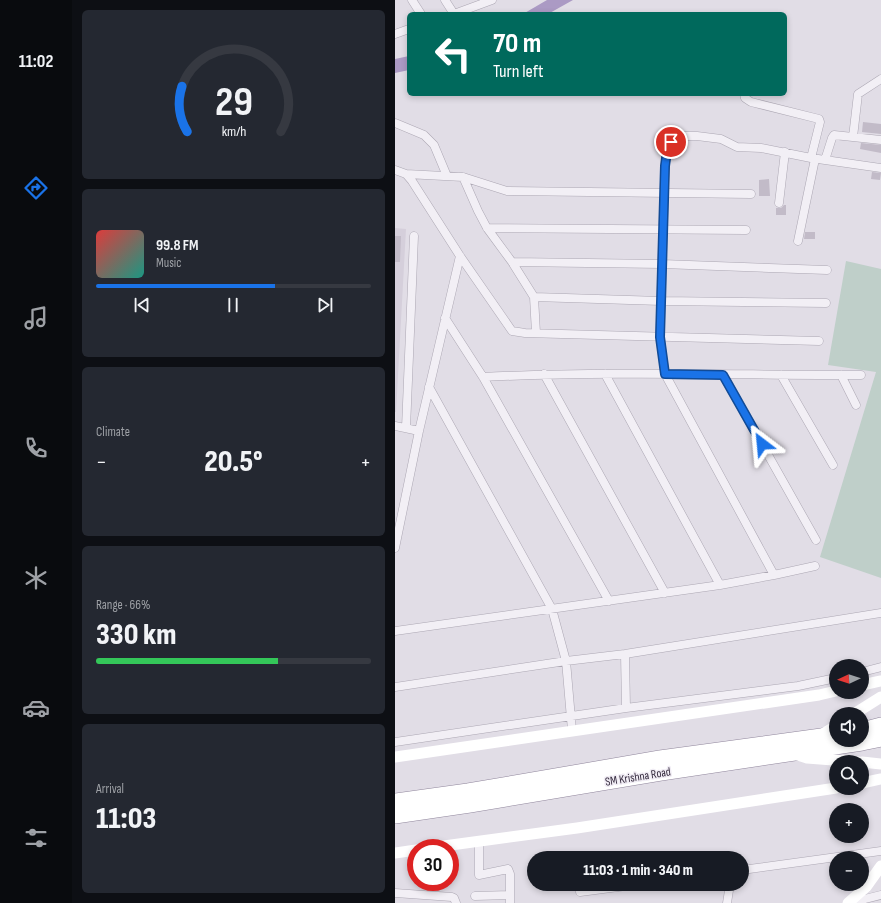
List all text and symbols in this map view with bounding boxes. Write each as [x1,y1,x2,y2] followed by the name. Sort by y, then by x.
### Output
[493,27,541,60] text: 70 m
[427,28,479,80] icon: left
[19,51,53,72] text: 11:02
[493,61,544,82] text: Turn left
[215,78,252,127] text: 29
[221,123,246,140] text: km/h
[654,125,688,159] pin
[660,131,682,153] icon: arrive
[22,174,50,202] icon: directions
[156,236,199,255] text: 99.8 FM
[156,255,181,271] text: Music
[131,294,153,316] icon: previous
[222,294,244,316] icon: pause
[314,294,336,316] icon: next
[22,304,50,332] icon: music
[741,423,783,465] position arrow
[96,424,130,440] text: Climate
[22,434,50,462] icon: phone
[204,444,263,480] text: 20.5°
[96,449,107,476] text: −
[360,449,371,476] text: +
[22,564,50,592] icon: climate
[96,597,150,613] text: Range · 66%
[96,617,176,653] text: 330 km
[829,659,869,699] north arrow
[829,659,869,891] map controls
[22,694,50,722] icon: car
[829,707,869,747] button: sound
[829,755,869,795] button: search
[604,764,672,790] street label: SM Krishna Road
[96,781,124,797] text: Arrival
[96,801,156,837] text: 11:03
[829,803,869,843] button: +
[22,824,50,852] icon: filters
[407,839,459,891] speed limit sign: 30
[829,851,869,891] button: −
[583,861,693,880] text: 11:03 · 1 min · 340 m

